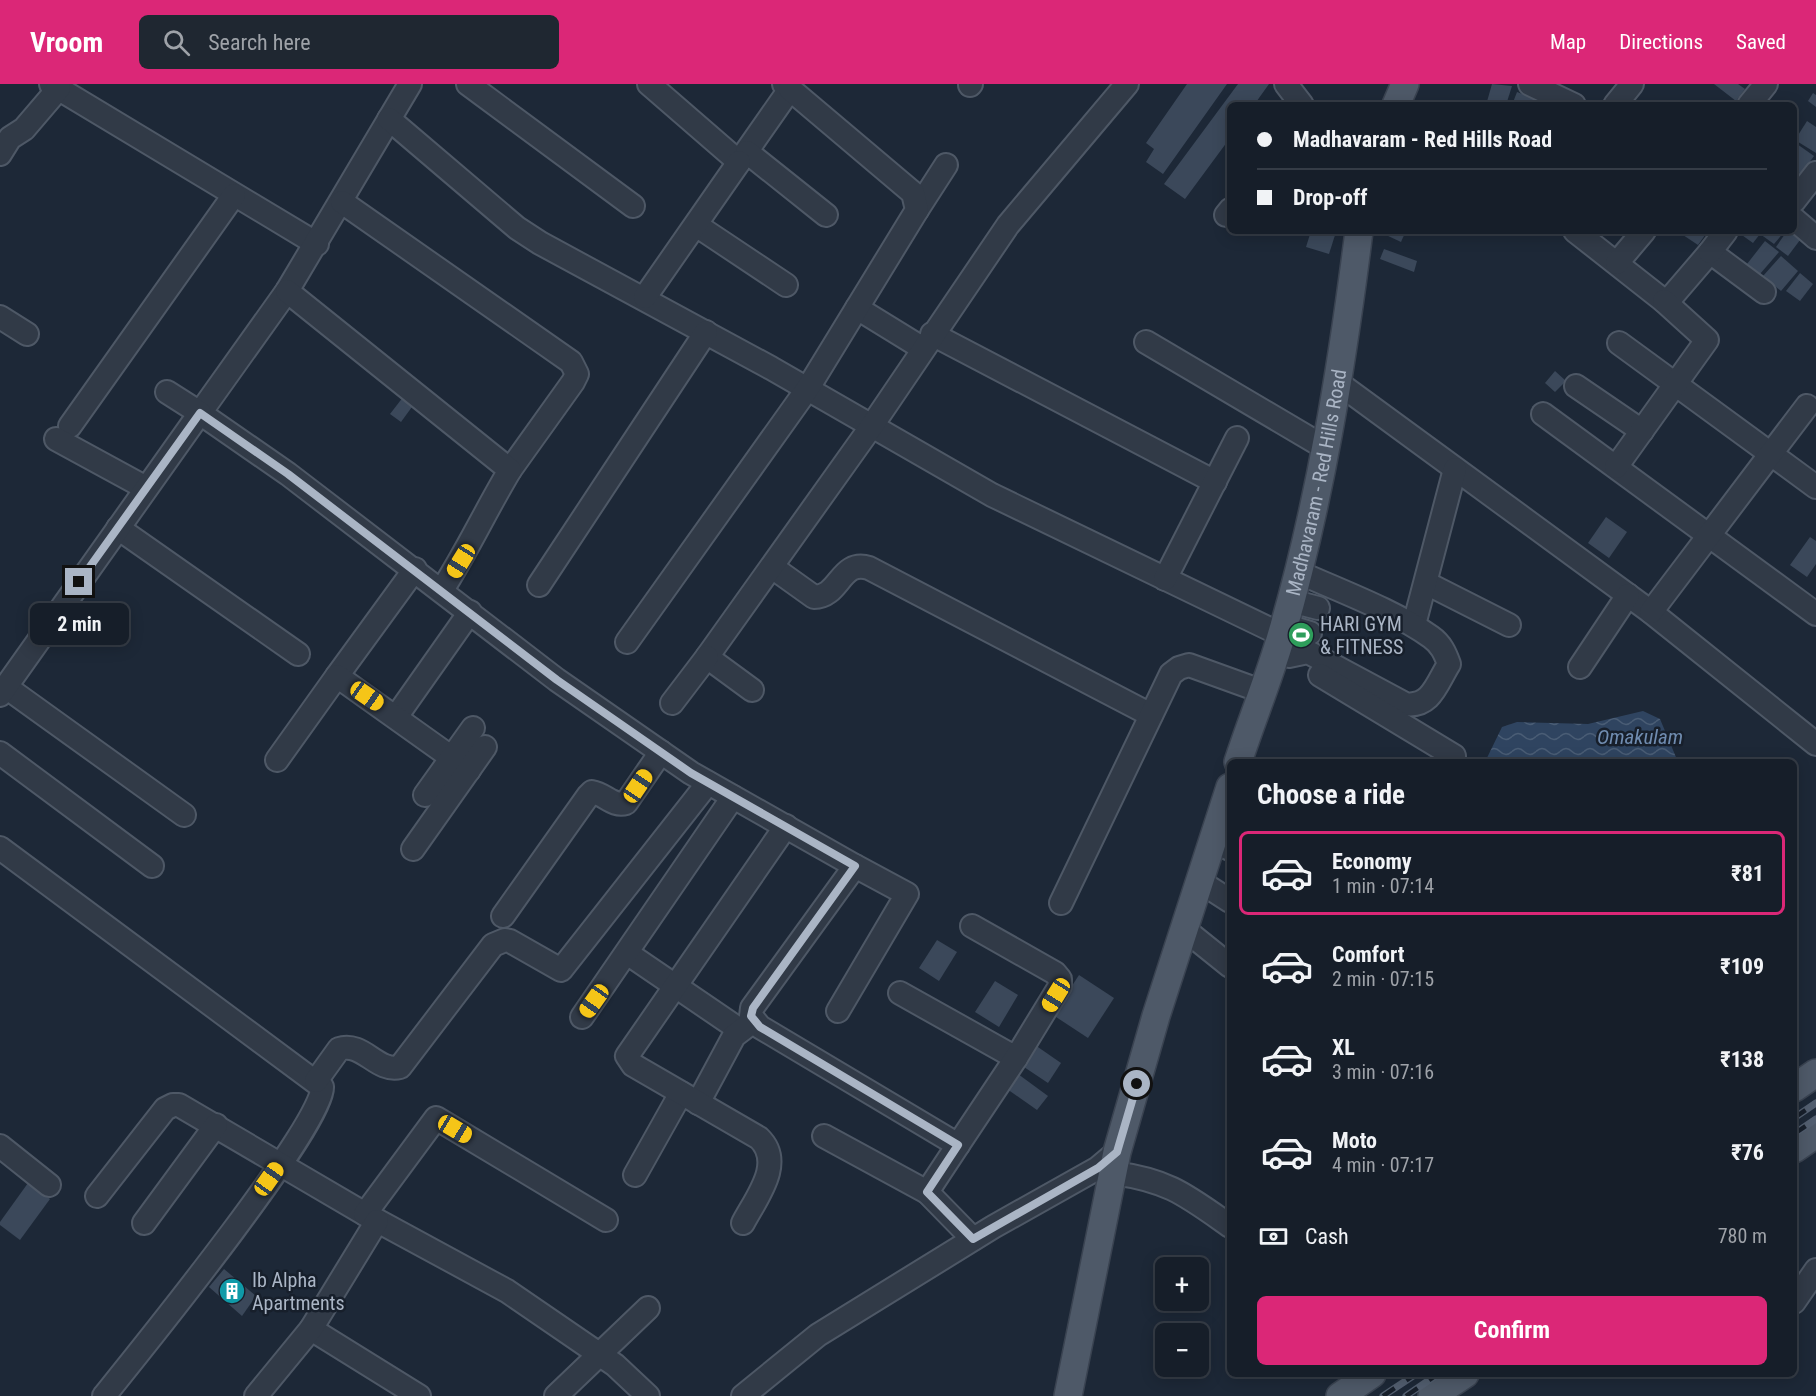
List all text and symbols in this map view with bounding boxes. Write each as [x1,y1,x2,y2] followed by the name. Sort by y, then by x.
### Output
[139,15,559,69] search box
[30,26,103,59] text: Vroom
[160,26,193,59] icon: search
[208,30,311,55] text: Search here
[1550,30,1586,54] text: Map
[1619,30,1703,54] text: Directions
[1736,30,1786,54] text: Saved
[1293,127,1552,152] text: Madhavaram - Red Hills Road
[1293,185,1367,210] text: Drop-off
[1281,367,1351,598] street label: Madhavaram - Red Hills Road
[444,541,478,581] car
[65,568,92,595] route end
[29,603,128,645] callout: 2 min
[57,612,102,636] text: 2 min
[1320,612,1403,659] place label: HARI GYM & FITNESS
[1286,620,1316,650] sports icon: HARI GYM & FITNESS
[347,678,387,714] car
[1597,725,1683,749] water label: Omakulam
[620,766,656,806] car
[1257,779,1405,811] text: Choose a ride
[1260,846,1314,900] icon: car
[1332,849,1412,874] text: Economy
[1731,861,1764,886] text: ₹81
[1332,874,1434,898] text: 1 min · 07:14
[1260,939,1314,993] icon: car
[1332,942,1405,967] text: Comfort
[1720,954,1764,979] text: ₹109
[1332,967,1434,991] text: 2 min · 07:15
[1039,975,1073,1015] car
[576,981,612,1021] car
[1260,1032,1314,1086] icon: car
[1332,1035,1355,1060] text: XL
[1720,1047,1764,1072] text: ₹138
[1332,1060,1434,1084] text: 3 min · 07:16
[1123,1070,1150,1097] route start
[435,1112,475,1146] car
[1260,1125,1314,1179] icon: car
[1332,1128,1377,1153] text: Moto
[1731,1140,1764,1165] text: ₹76
[1332,1153,1434,1177] text: 4 min · 07:17
[251,1159,287,1199] car
[1257,1220,1290,1253] icon: cash
[1305,1224,1349,1249] text: Cash
[1718,1224,1767,1248] text: 780 m
[1155,1257,1209,1377] map controls
[1155,1257,1209,1311] button: +
[252,1268,345,1315] place label: Ib Alpha Apartments
[217,1276,247,1306] building icon: Ib Alpha Apartments
[1257,1296,1767,1365] button: Confirm
[1155,1323,1209,1377] button: −

